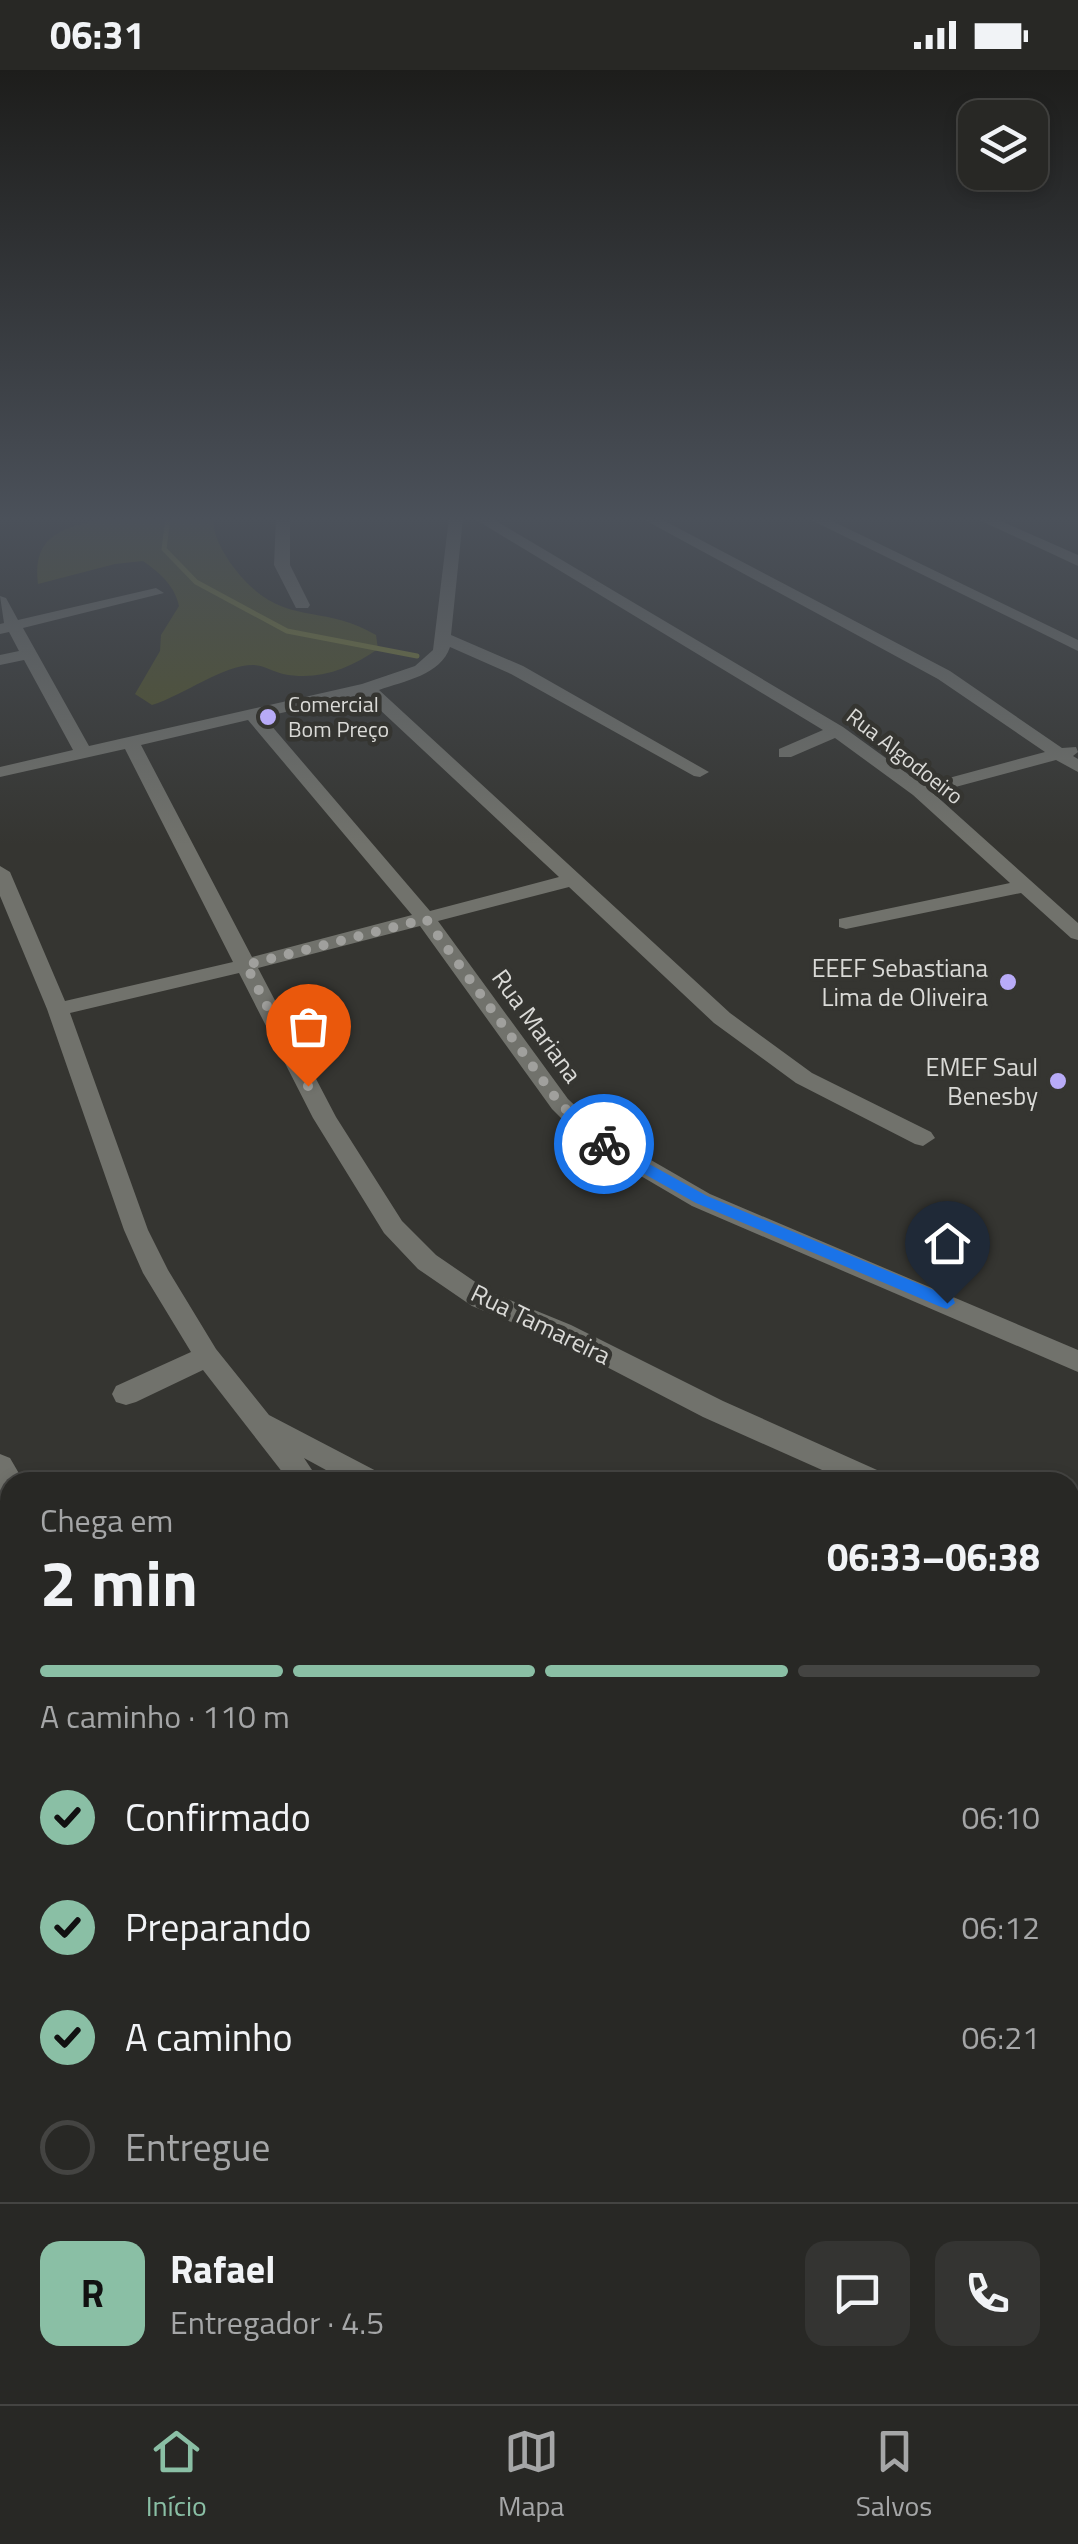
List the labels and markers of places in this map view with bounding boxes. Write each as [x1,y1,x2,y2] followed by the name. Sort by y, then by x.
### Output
[288,687,389,746] place label: Comercial Bom Preço
[257,706,279,728] marker: Comercial Bom Preço
[812,949,988,1016] place label: EEEF Sebastiana Lima de Oliveira
[997,971,1019,993] marker: EEEF Sebastiana Lima de Oliveira
[266,984,351,1087] pin
[926,1048,1038,1115] place label: EMEF Saul Benesby
[1047,1070,1069,1092] marker: EMEF Saul Benesby
[905,1201,990,1304] pin

